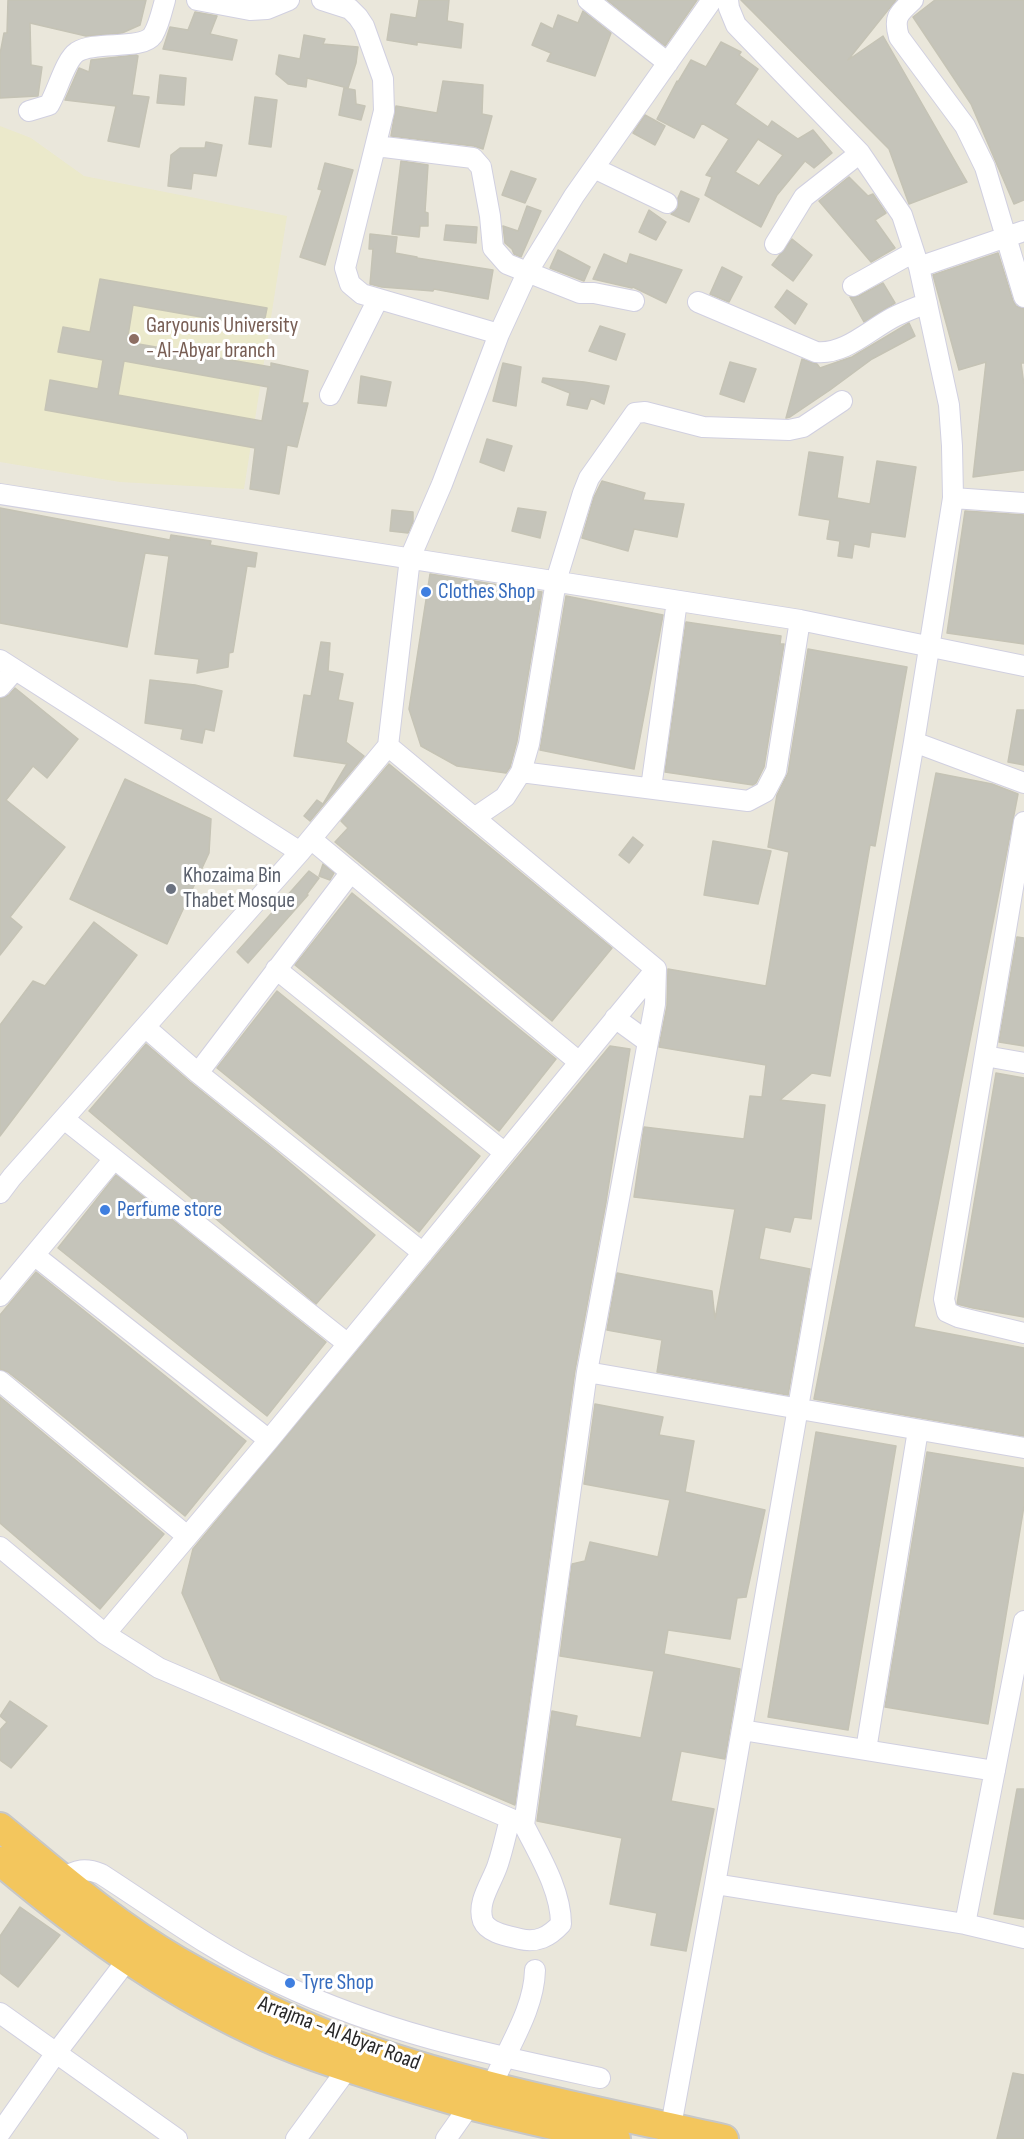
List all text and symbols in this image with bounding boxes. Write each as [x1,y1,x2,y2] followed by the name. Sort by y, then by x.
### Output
[146,313,298,364] place label: Garyounis University - Al-Abyar branch
[127,332,141,346] marker: Garyounis University - Al-Abyar branch
[438,579,535,605] place label: Clothes Shop
[419,585,433,599] marker: Clothes Shop
[183,863,295,914] place label: Khozaima Bin Thabet Mosque
[164,882,178,896] marker: Khozaima Bin Thabet Mosque
[117,1197,222,1223] place label: Perfume store
[98,1203,112,1217] marker: Perfume store
[302,1970,374,1996] place label: Tyre Shop
[283,1976,297,1990] marker: Tyre Shop
[254,1991,424,2077] street label: Arrajma - Al Abyar Road

